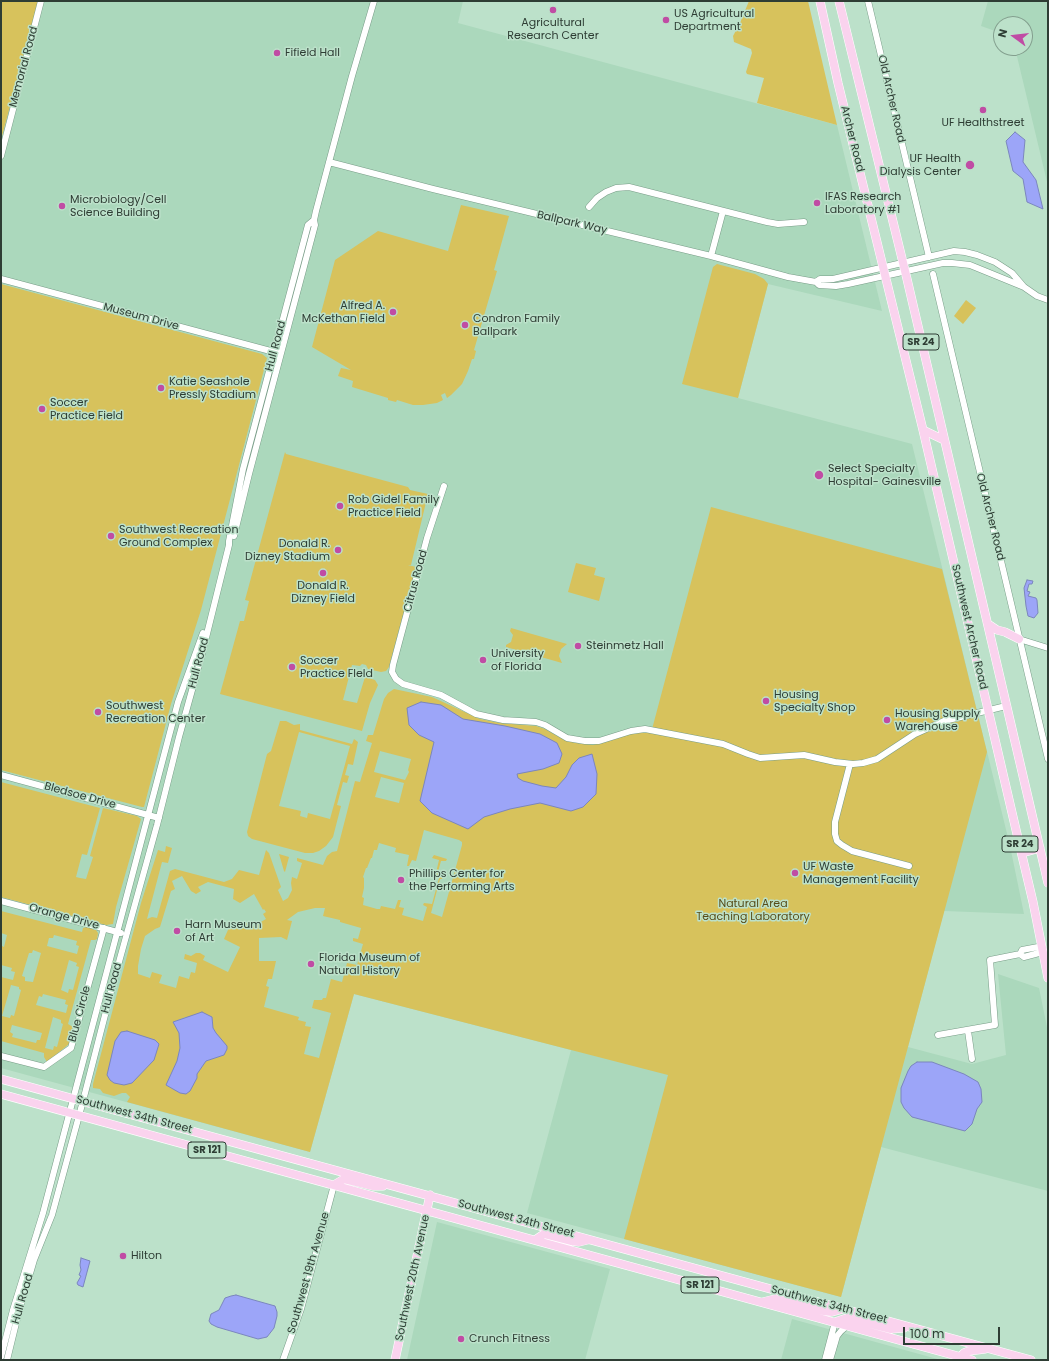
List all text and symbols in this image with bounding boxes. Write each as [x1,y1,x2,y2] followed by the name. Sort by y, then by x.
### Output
[548,5,558,15] marker: Agricultural Research Center
[674,7,754,33] place label: US Agricultural Department
[661,15,671,25] marker: US Agricultural Department
[507,16,599,42] place label: Agricultural Research Center
[993,16,1033,56] north arrow
[7,25,41,109] street label: Memorial Road
[994,27,1011,39] text: N
[285,46,340,60] place label: Fifield Hall
[272,48,282,58] marker: Fifield Hall
[875,54,907,144] street label: Old Archer Road
[837,105,867,173] street label: Archer Road
[978,105,988,115] marker: UF Healthstreet
[941,116,1025,130] place label: UF Healthstreet
[880,152,961,178] place label: UF Health Dialysis Center
[964,159,976,171] marker: UF Health Dialysis Center
[825,190,901,216] place label: IFAS Research Laboratory #1
[70,193,167,219] place label: Microbiology/Cell Science Building
[812,198,822,208] marker: IFAS Research Laboratory #1
[57,201,67,211] marker: Microbiology/Cell Science Building
[536,209,608,237] street label: Ballpark Way
[302,299,385,325] place label: Alfred A. McKethan Field
[102,301,180,333] street label: Museum Drive
[388,307,398,317] marker: Alfred A. McKethan Field
[473,312,560,338] place label: Condron Family Ballpark
[263,319,289,373] street label: Hull Road
[460,320,470,330] marker: Condron Family Ballpark
[903,334,939,350] road number: SR 24
[169,375,256,401] place label: Katie Seashole Pressly Stadium
[156,383,166,393] marker: Katie Seashole Pressly Stadium
[50,396,123,422] place label: Soccer Practice Field
[37,404,47,414] marker: Soccer Practice Field
[828,462,941,488] place label: Select Specialty Hospital- Gainesville
[813,469,825,481] marker: Select Specialty Hospital- Gainesville
[973,472,1007,562] street label: Old Archer Road
[348,493,439,519] place label: Rob Gidel Family Practice Field
[335,501,345,511] marker: Rob Gidel Family Practice Field
[119,523,238,549] place label: Southwest Recreation Ground Complex
[106,531,116,541] marker: Southwest Recreation Ground Complex
[245,537,330,563] place label: Donald R. Dizney Stadium
[333,545,343,555] marker: Donald R. Dizney Stadium
[401,549,431,613] street label: Citrus Road
[948,563,990,691] street label: Southwest Archer Road
[318,568,328,578] marker: Donald R. Dizney Field
[291,579,355,605] place label: Donald R. Dizney Field
[186,636,212,690] street label: Hull Road
[586,639,664,653] place label: Steinmetz Hall
[573,641,583,651] marker: Steinmetz Hall
[491,647,544,673] place label: University of Florida
[300,654,373,680] place label: Soccer Practice FIeld
[478,655,488,665] marker: University of Florida
[287,662,297,672] marker: Soccer Practice FIeld
[774,688,855,714] place label: Housing Specialty Shop
[761,696,771,706] marker: Housing Specialty Shop
[106,699,206,725] place label: Southwest Recreation Center
[93,707,103,717] marker: Southwest Recreation Center
[895,707,980,733] place label: Housing Supply Warehouse
[882,715,892,725] marker: Housing Supply Warehouse
[43,780,117,812] street label: Bledsoe Drive
[1002,836,1038,852] road number: SR 24
[803,860,919,886] place label: UF Waste Management Facility
[409,867,515,893] place label: Phillips Center for the Performing Arts
[790,868,800,878] marker: UF Waste Management Facility
[396,875,406,885] marker: Phillips Center for the Performing Arts
[696,897,810,923] park label: Natural Area Teaching Laboratory
[28,901,100,933] street label: Orange Drive
[185,918,262,944] place label: Harn Museum of Art
[172,926,182,936] marker: Harn Museum of Art
[319,951,420,977] place label: Florida Museum of Natural History
[306,959,316,969] marker: Florida Museum of Natural History
[99,961,125,1015] street label: Hull Road
[66,984,94,1044] street label: Blue Circle
[74,1093,194,1137] street label: Southwest 34th Street
[188,1142,226,1158] road number: SR 121
[456,1197,576,1241] street label: Southwest 34th Street
[285,1211,333,1335] street label: Southwest 19th Avenue
[393,1214,433,1342] street label: Southwest 20th Avenue
[131,1249,162,1263] place label: Hilton
[118,1251,128,1261] marker: Hilton
[10,1272,36,1326] street label: Hull Road
[681,1277,719,1293] road number: SR 121
[769,1283,889,1327] street label: Southwest 34th Street
[905,1319,1002,1345] scale bar
[910,1325,944,1342] text: 100 m
[469,1332,550,1346] place label: Crunch Fitness
[456,1334,466,1344] marker: Crunch Fitness

